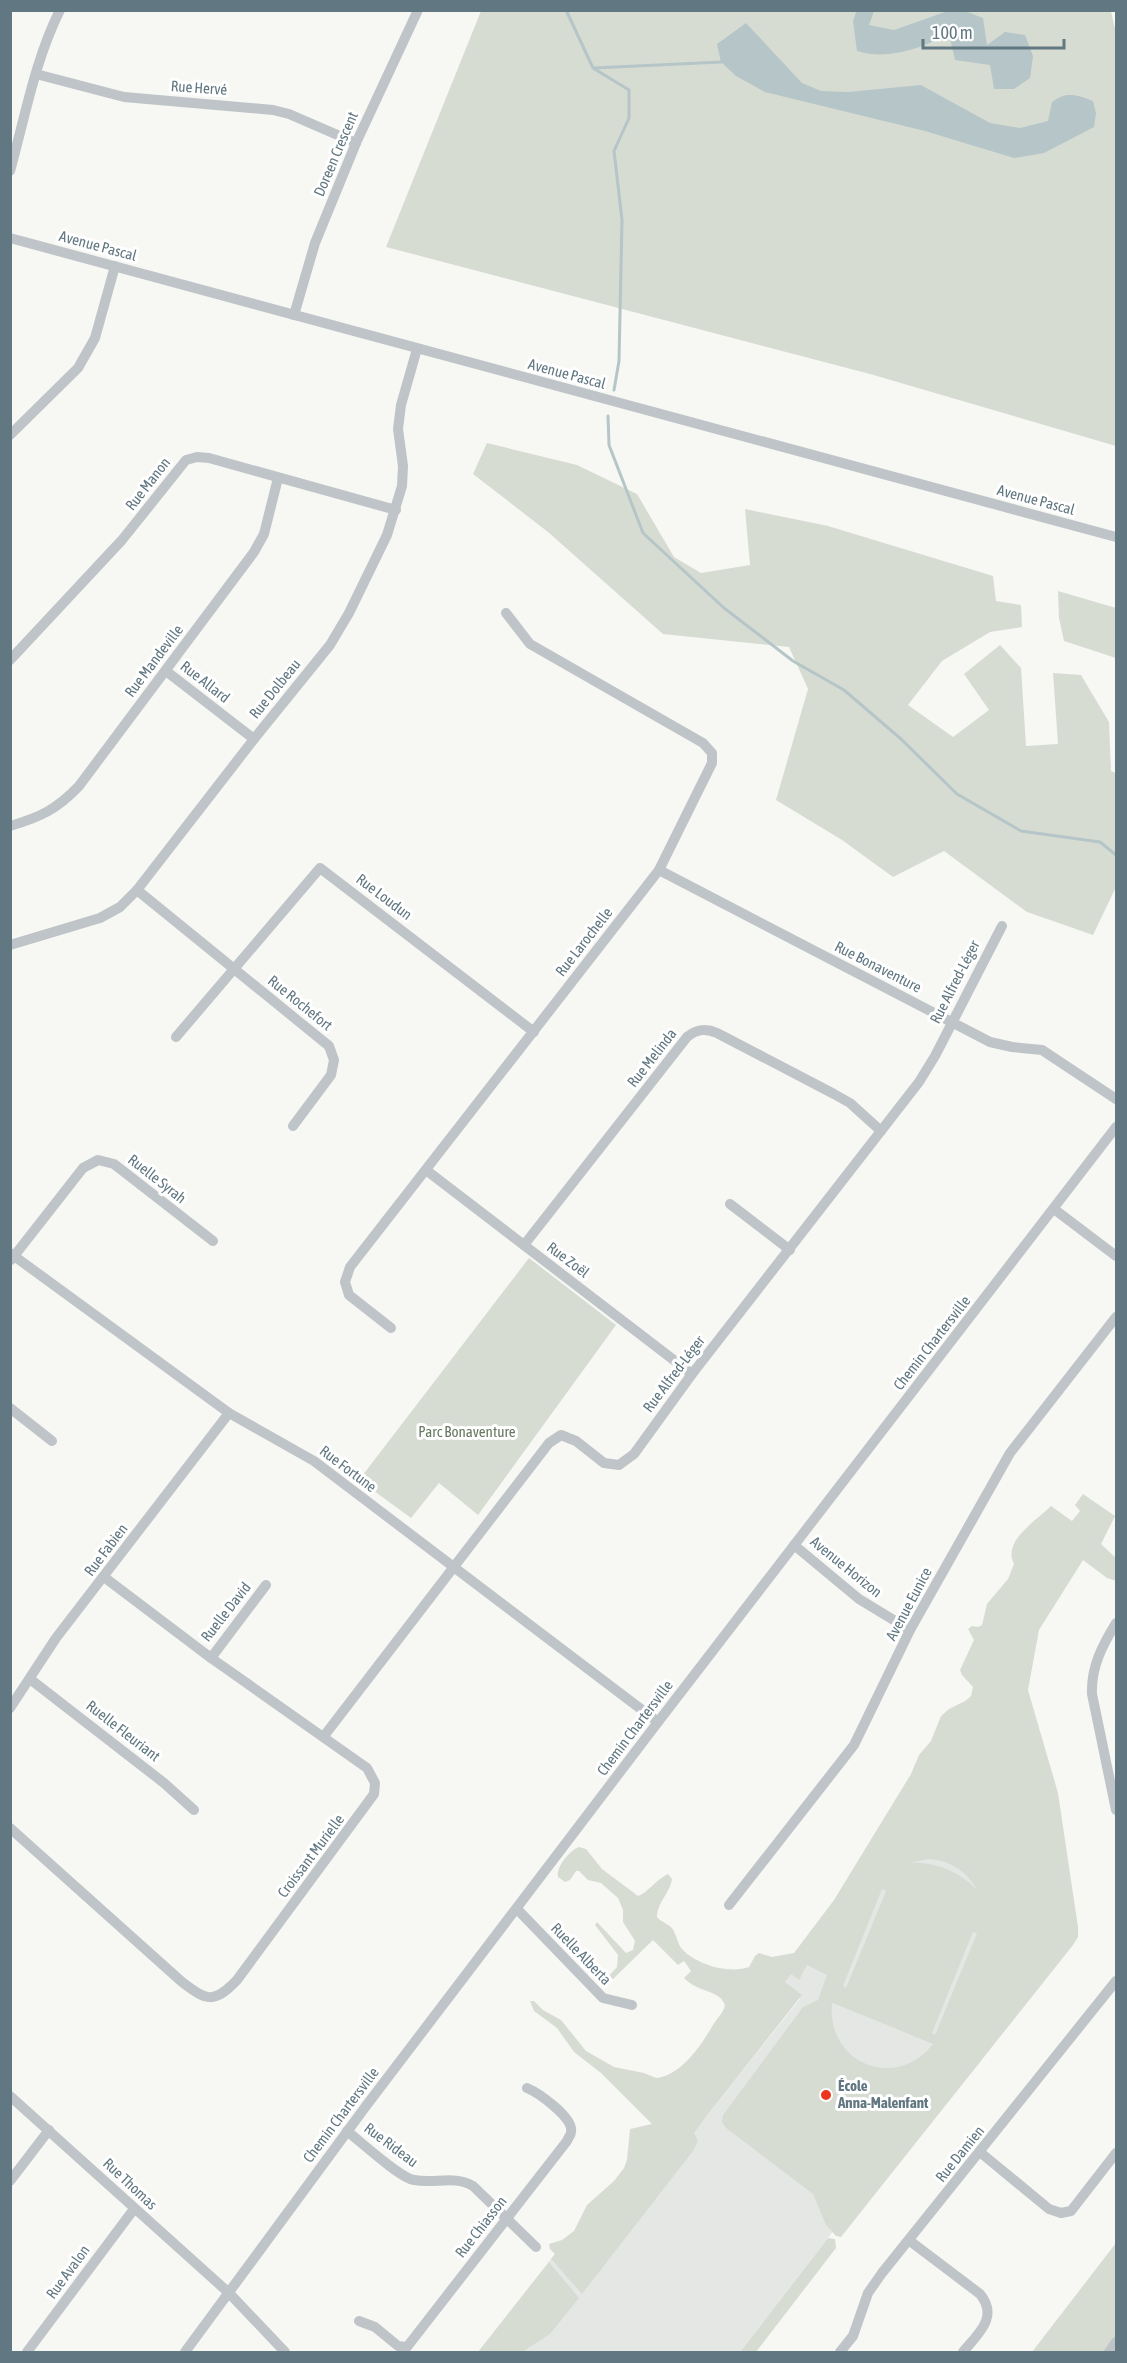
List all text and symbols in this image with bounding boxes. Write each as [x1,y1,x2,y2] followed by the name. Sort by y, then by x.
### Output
[923,12,1064,50] scale bar
[932,22,973,43] text: 100 m
[170,77,228,98] street label: Rue Hervé
[310,109,361,199] street label: Doreen Crescent
[58,227,139,264] street label: Avenue Pascal
[527,355,608,392] street label: Avenue Pascal
[122,454,173,513] street label: Rue Manon
[996,481,1077,518] street label: Avenue Pascal
[121,621,186,700] street label: Rue Mandeville
[246,656,304,722] street label: Rue Dolbeau
[177,657,233,706] street label: Rue Allard
[353,870,416,923] street label: Rue Loudun
[552,904,616,979] street label: Rue Larochelle
[832,937,925,996] street label: Rue Bonaventure
[926,937,983,1026] street label: Rue Alfred-Léger
[265,972,336,1034] street label: Rue Rochefort
[624,1025,680,1090] street label: Rue Melinda
[125,1151,190,1207] street label: Ruelle Syrah
[544,1238,593,1281] street label: Rue Zoël
[890,1292,974,1393] street label: Chemin Chartersville
[639,1332,708,1415] street label: Rue Alfred-Léger
[418,1423,516,1440] park label: Parc Bonaventure
[317,1442,380,1495] street label: Rue Fortune
[80,1520,131,1579] street label: Rue Fabien
[807,1533,885,1601] street label: Avenue Horizon
[882,1564,935,1643] street label: Avenue Eunice
[197,1579,254,1645] street label: Ruelle David
[593,1677,676,1779] street label: Chemin Chartersville
[83,1697,163,1765] street label: Ruelle Fleuriant
[274,1811,347,1901] street label: Croissant Murielle
[548,1919,615,1988] street label: Ruelle Alberta
[299,2064,382,2166] street label: Chemin Chartersville
[837,2077,929,2111] place label: École Anna-Malenfant
[819,2088,833,2102] marker: École Anna-Malenfant
[361,2119,421,2170] street label: Rue Rideau
[932,2122,987,2185] street label: Rue Damien
[100,2154,161,2213] street label: Rue Thomas
[451,2193,510,2261] street label: Rue Chiasson
[42,2242,93,2302] street label: Rue Avalon

